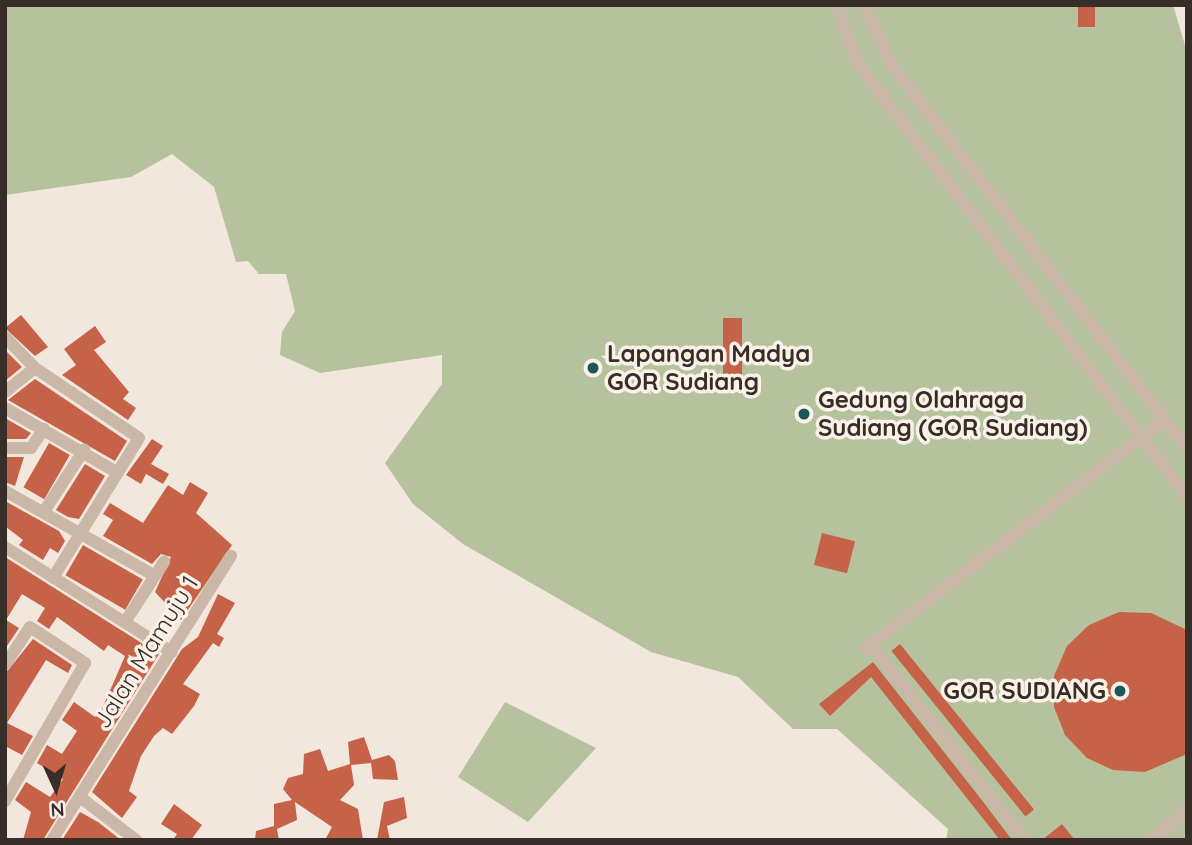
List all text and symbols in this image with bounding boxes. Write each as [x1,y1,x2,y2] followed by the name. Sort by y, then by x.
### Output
[607,340,810,396] place label: Lapangan Madya GOR Sudiang
[585,360,601,376] marker: Lapangan Madya GOR Sudiang
[818,386,1088,442] place label: Gedung Olahraga Sudiang (GOR Sudiang)
[796,406,812,422] marker: Gedung Olahraga Sudiang (GOR Sudiang)
[88,570,204,734] street label: Jalan Mamuju 1
[943,677,1106,705] place label: GOR SUDIANG
[1112,683,1128,699] marker: GOR SUDIANG
[21,754,91,824] north arrow
[50,797,65,822] text: N

